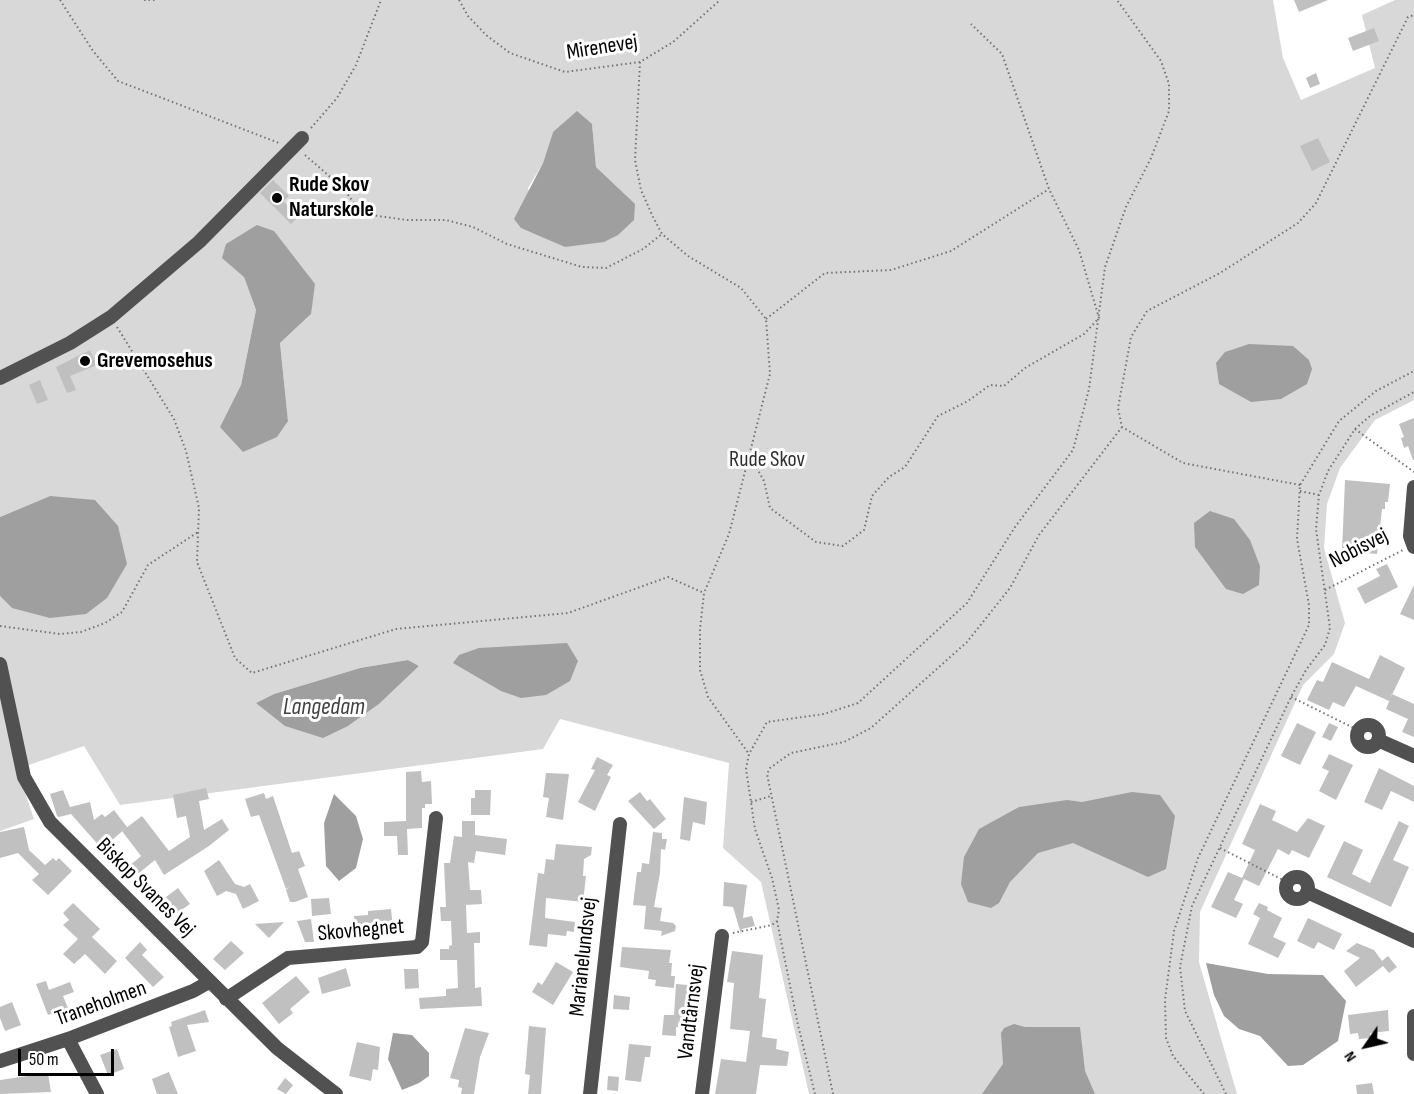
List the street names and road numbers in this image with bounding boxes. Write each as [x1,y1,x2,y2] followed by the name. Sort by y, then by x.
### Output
[565,29,639,67] street label: Mirenevej
[1325,523,1393,575] street label: Nobisvej
[90,833,200,943] street label: Biskop Svanes Vej
[565,896,603,1018] street label: Marianelundsvej
[317,914,405,948] street label: Skovhegnet
[673,963,711,1061] street label: Vandtårnsvej
[52,975,150,1033] street label: Traneholmen

